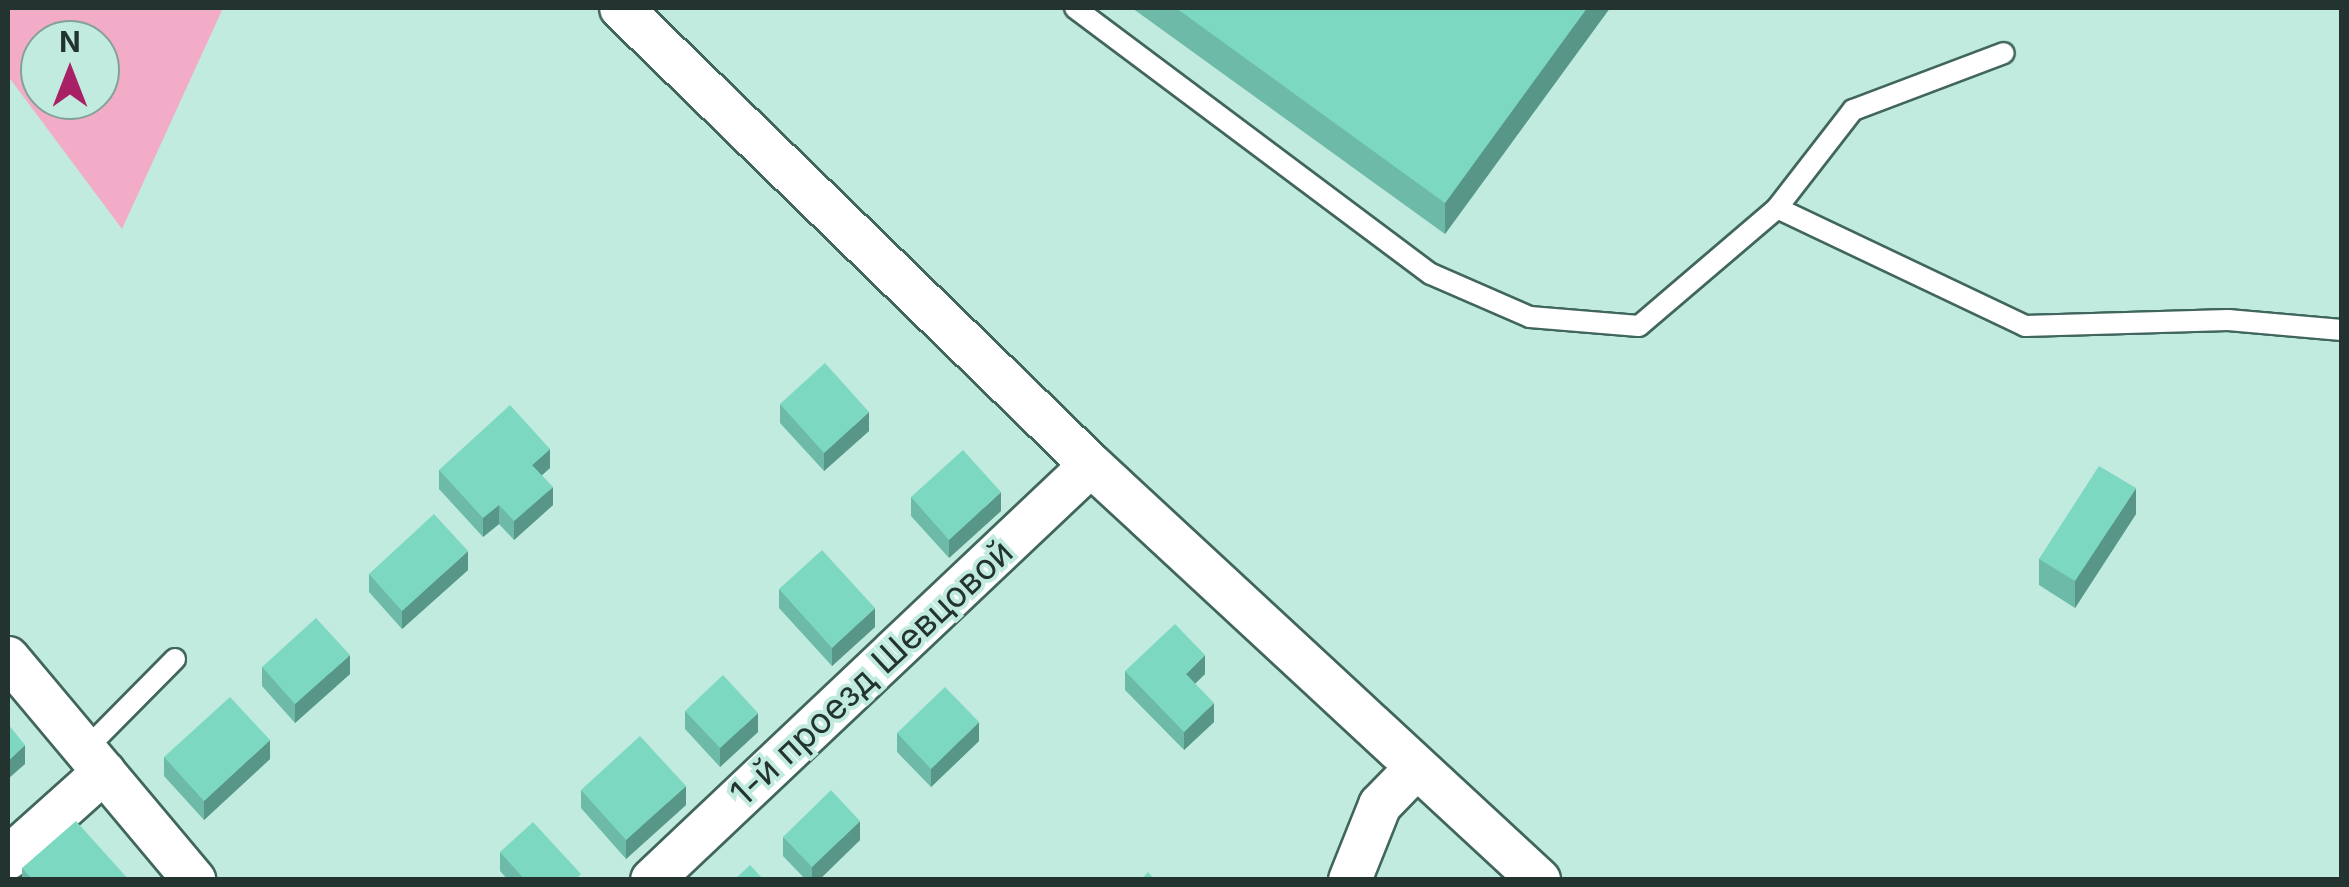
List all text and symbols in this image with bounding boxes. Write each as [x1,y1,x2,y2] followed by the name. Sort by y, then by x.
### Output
[20,20,120,120] north arrow
[59,25,81,59] text: N
[721,530,1021,814] street label: 1-й проезд Шевцовой

